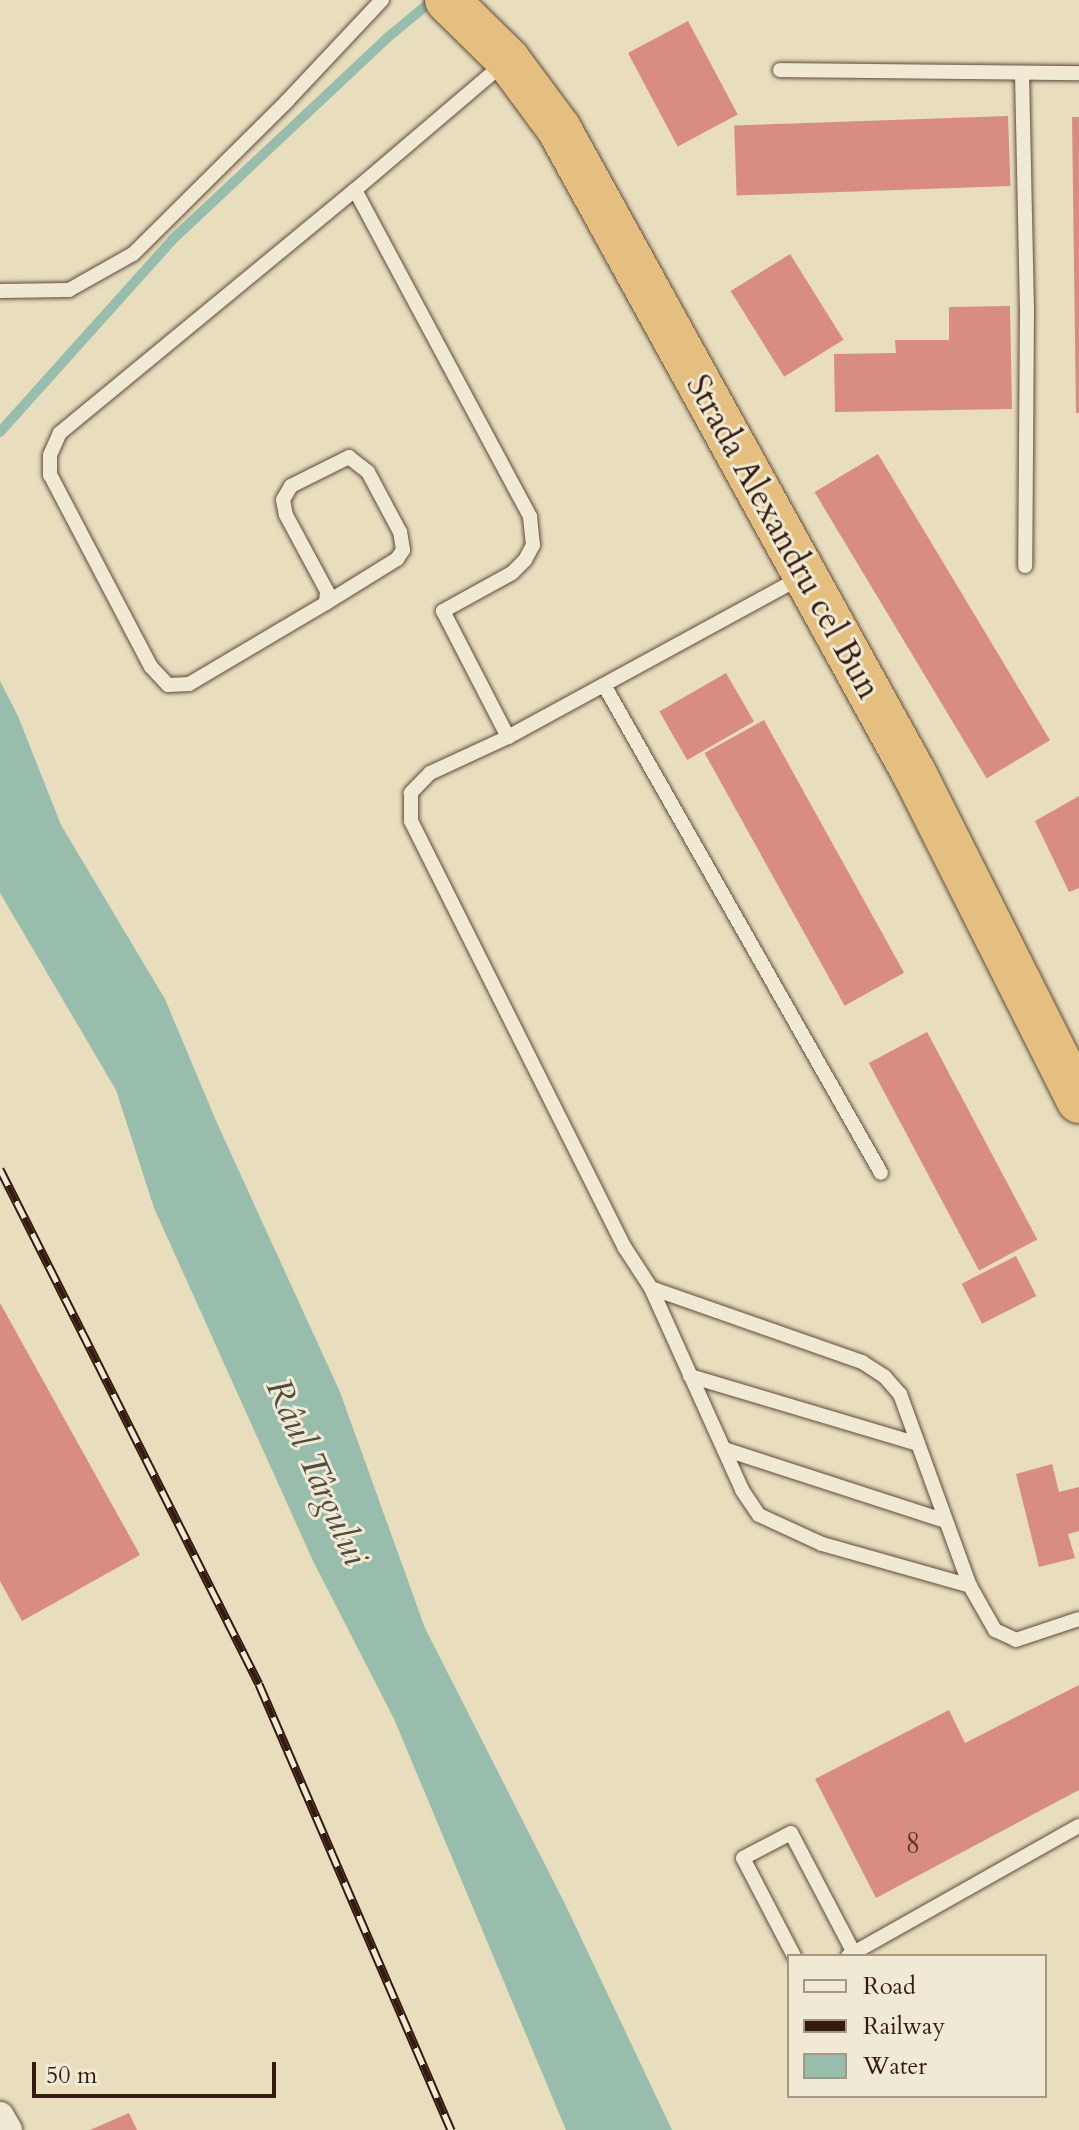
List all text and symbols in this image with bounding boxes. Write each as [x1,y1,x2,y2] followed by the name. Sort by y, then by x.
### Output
[677,368,889,706] street label: Strada Alexandru cel Bun
[257,1372,377,1572] water label: Râul Târgului
[905,1826,921,1862] house number: 8
[787,1954,1047,2098] legend
[863,1970,916,2003] text: Road
[863,2010,945,2043] text: Railway
[36,2046,280,2096] scale bar
[863,2050,927,2083] text: Water
[46,2059,97,2092] text: 50 m

